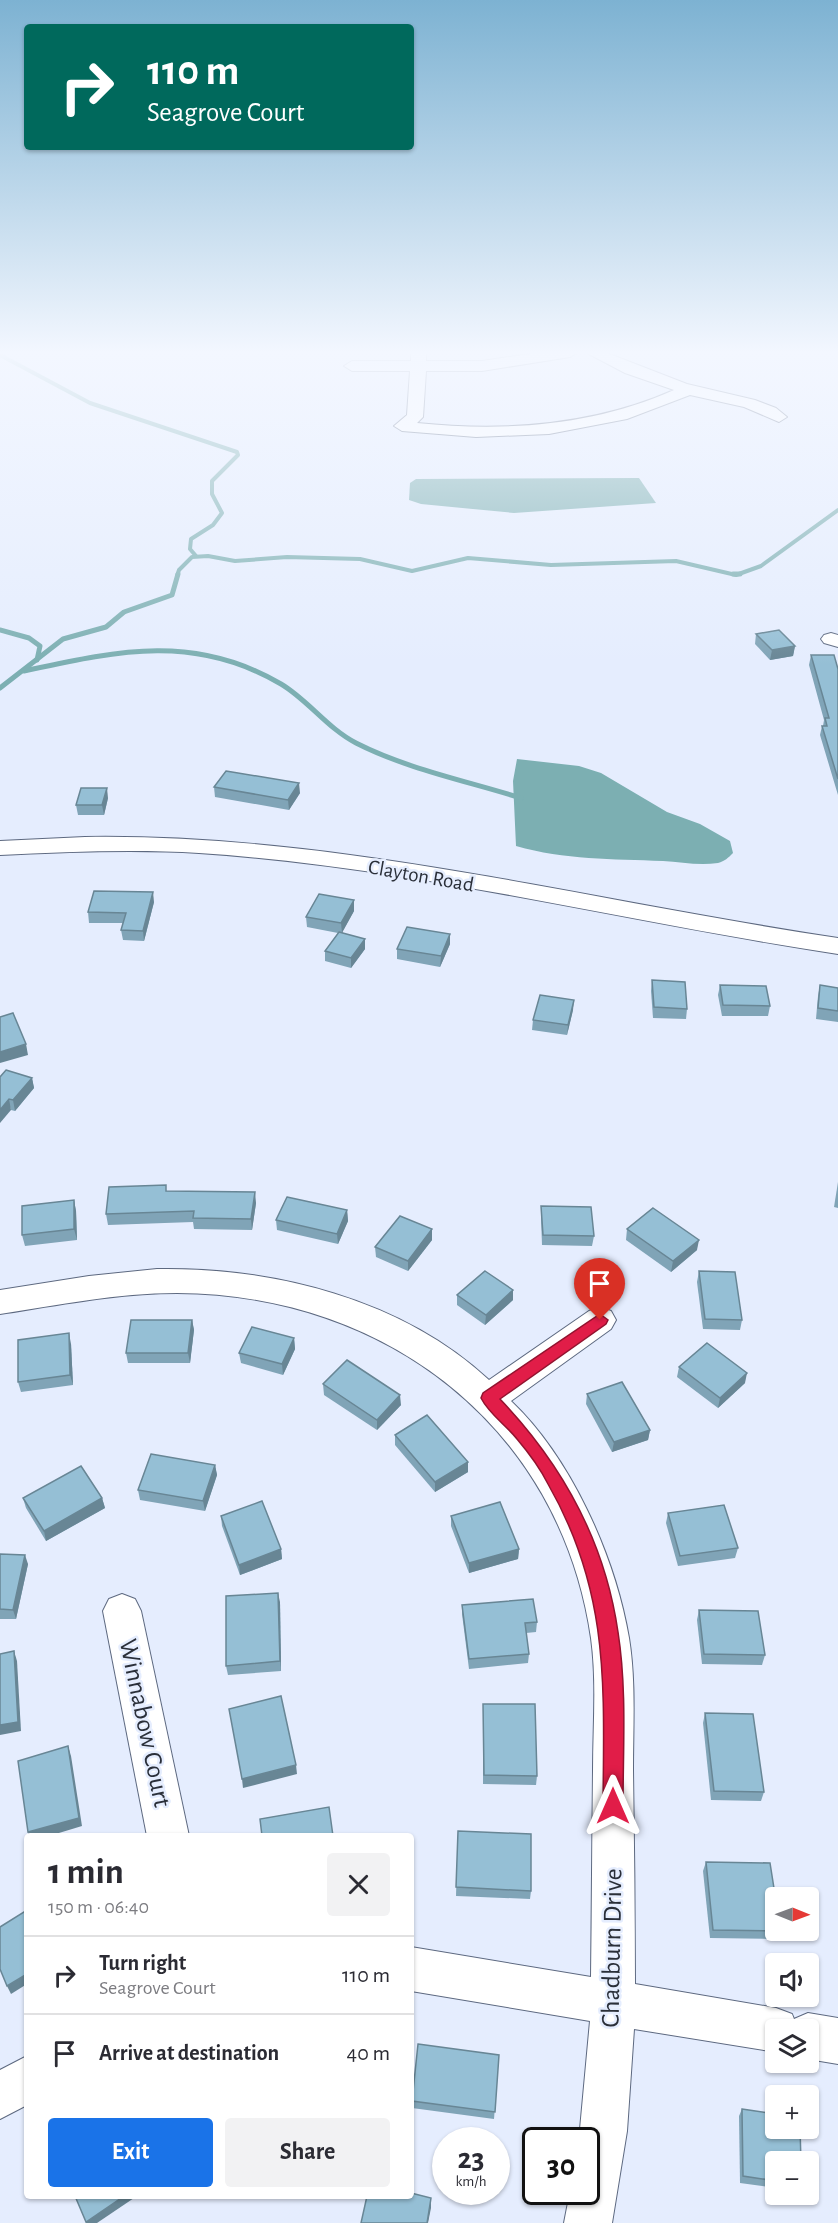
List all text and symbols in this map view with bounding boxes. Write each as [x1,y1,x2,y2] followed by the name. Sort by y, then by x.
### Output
[48,48,126,126] icon: right
[147,50,239,92] text: 110 m
[147,99,304,126] text: Seagrove Court
[366,856,476,896] street label: Clayton Road
[574,1258,625,1320] pin
[583,1267,616,1300] icon: arrive
[114,1637,176,1809] street label: Winnabow Court
[581,1774,645,1838] position arrow
[327,1853,390,1916] button: close
[48,1854,124,1890] text: 1 min
[598,1868,626,2028] street label: Chadburn Drive
[765,1887,819,1941] north arrow
[765,1887,819,2205] map controls
[48,1897,149,1917] text: 150 m · 06:40
[99,1952,186,1974] text: Turn right
[765,1953,819,2007] button: sound
[48,1959,81,1992] icon: right
[342,1964,390,1986] text: 110 m
[99,1978,216,1998] text: Seagrove Court
[765,2019,819,2073] button: layers
[48,2037,81,2070] icon: arrive
[99,2042,279,2064] text: Arrive at destination
[347,2042,390,2064] text: 40 m
[765,2085,819,2139] button: +
[48,2118,213,2187] button: Exit
[225,2118,390,2187] button: Share
[522,2127,600,2205] speed limit sign: 30
[457,2144,485,2174] text: 23
[765,2151,819,2205] button: −
[456,2174,486,2189] text: km/h

